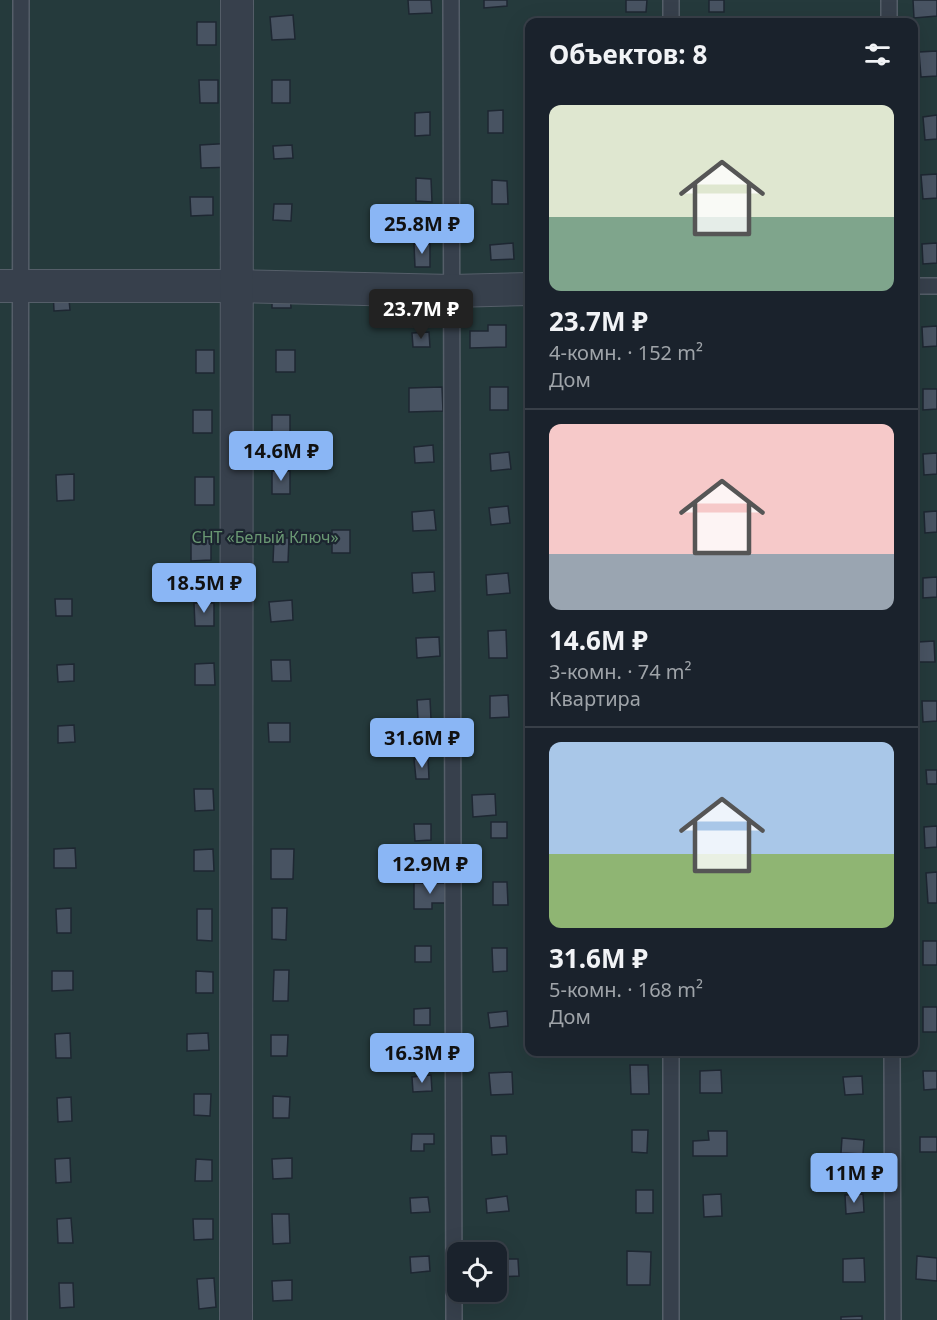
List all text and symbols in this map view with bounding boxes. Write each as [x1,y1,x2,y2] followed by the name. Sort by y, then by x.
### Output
[549,36,707,72] text: Объектов: 8
[861,38,894,71] icon: filters
[668,144,776,252] icon: home
[367,204,477,255] pin: 25.8M ₽
[384,210,460,237] text: 25.8M ₽
[366,289,476,340] pin: 23.7M ₽
[383,295,459,322] text: 23.7M ₽
[549,303,648,339] text: 23.7M ₽
[549,339,703,366] text: 4-комн. · 152 m²
[549,366,591,393] text: Дом
[226,431,336,482] pin: 14.6M ₽
[243,437,319,464] text: 14.6M ₽
[668,463,776,571] icon: home
[191,526,339,548] park label: СНТ «Белый Ключ»
[149,563,259,614] pin: 18.5M ₽
[166,569,242,596] text: 18.5M ₽
[549,622,648,658] text: 14.6M ₽
[549,658,692,685] text: 3-комн. · 74 m²
[549,685,641,712] text: Квартира
[367,718,477,769] pin: 31.6M ₽
[384,724,460,751] text: 31.6M ₽
[668,781,776,889] icon: home
[375,844,485,895] pin: 12.9M ₽
[392,850,468,877] text: 12.9M ₽
[549,940,648,976] text: 31.6M ₽
[549,976,703,1003] text: 5-комн. · 168 m²
[549,1003,591,1030] text: Дом
[367,1033,477,1084] pin: 16.3M ₽
[384,1039,460,1066] text: 16.3M ₽
[812,1153,896,1204] pin: 11M ₽
[825,1159,883,1186] text: 11M ₽
[447,1242,507,1302] map controls
[447,1242,507,1302] button: locate

